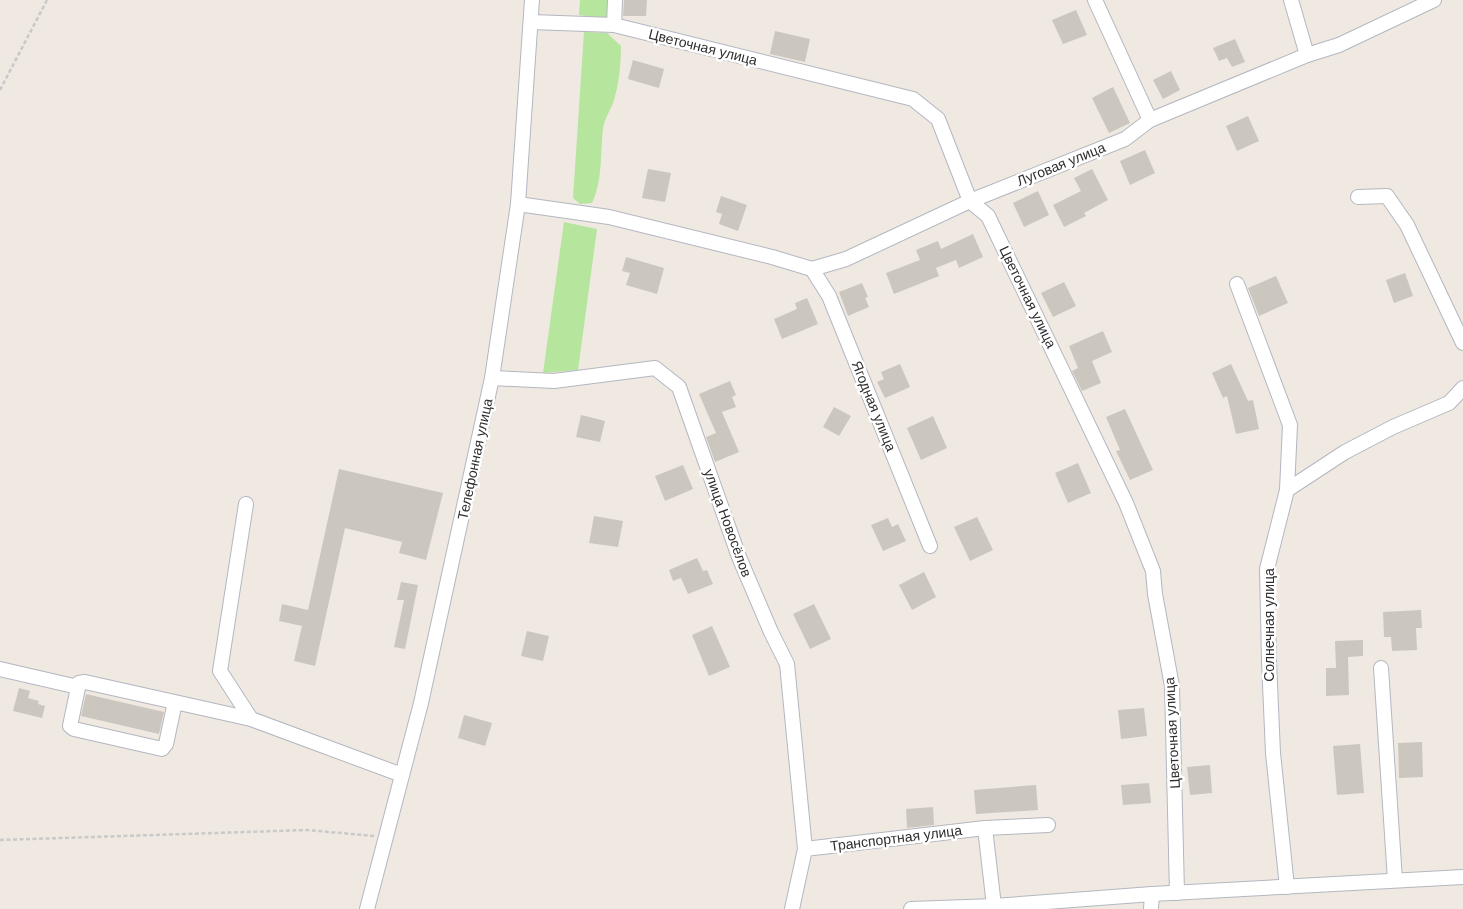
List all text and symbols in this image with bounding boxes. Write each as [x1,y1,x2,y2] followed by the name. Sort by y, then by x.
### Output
[647,26,759,68] street label: Цветочная улица
[1014,139,1108,189] street label: Луговая улица
[996,243,1060,351] street label: Цветочная улица
[849,358,899,454] street label: Ягодная улица
[454,397,496,521] street label: Телефонная улица
[701,467,755,579] street label: улица Новосёлов
[1261,568,1277,682] street label: Солнечная улица
[1161,677,1183,789] street label: Цветочная улица
[829,822,963,854] street label: Транспортная улица

